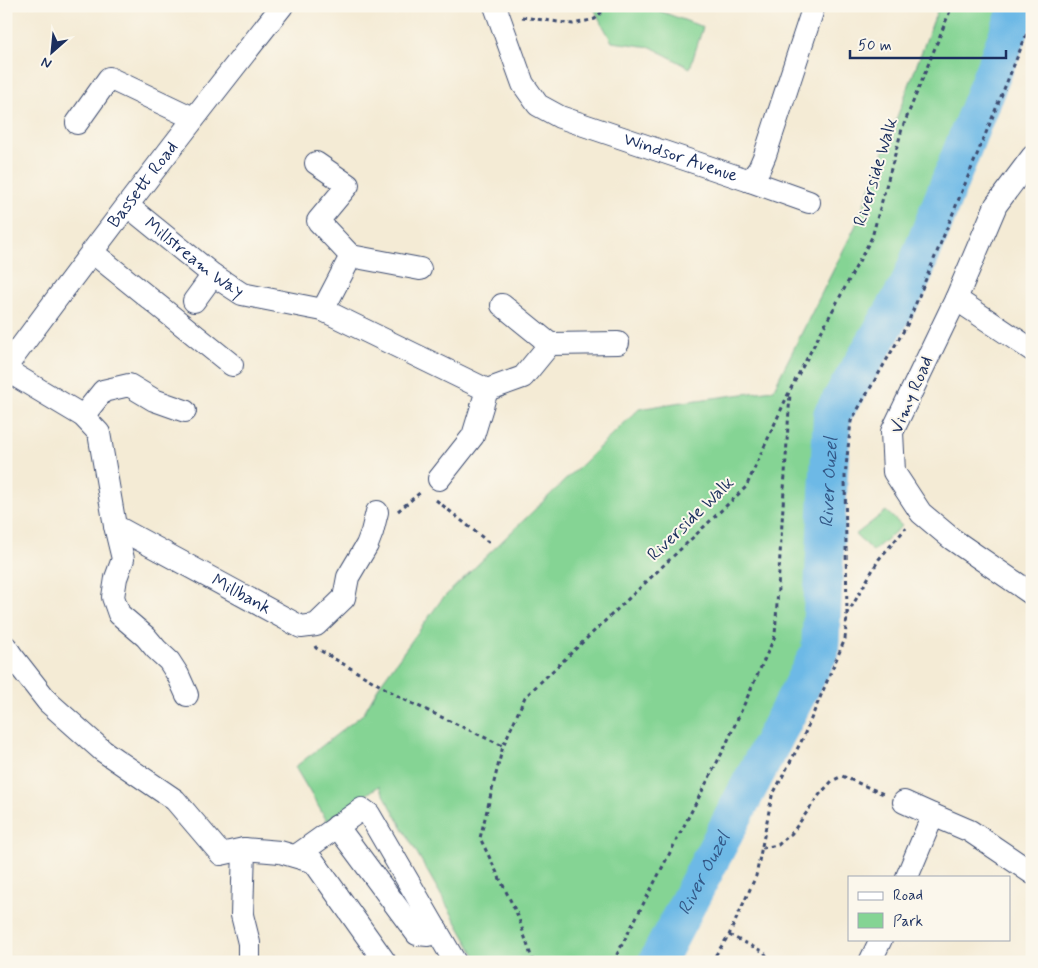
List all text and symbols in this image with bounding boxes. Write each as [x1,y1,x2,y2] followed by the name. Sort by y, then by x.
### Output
[28,28,78,78] north arrow
[850,28,1007,60] scale bar
[858,36,892,56] text: 50 m
[38,53,55,73] text: N
[848,115,904,229] street label: Riverside Walk
[620,127,741,188] street label: Windsor Avenue
[102,136,184,233] street label: Bassett Road
[139,212,248,304] street label: Millstream Way
[885,353,939,437] street label: Vimy Road
[814,435,843,528] water label: River Ouzel
[642,471,740,567] street label: Riverside Walk
[207,569,275,620] street label: Millbank
[671,827,736,919] water label: River Ouzel
[848,876,1010,940] legend
[893,886,923,906] text: Road
[893,912,923,932] text: Park

